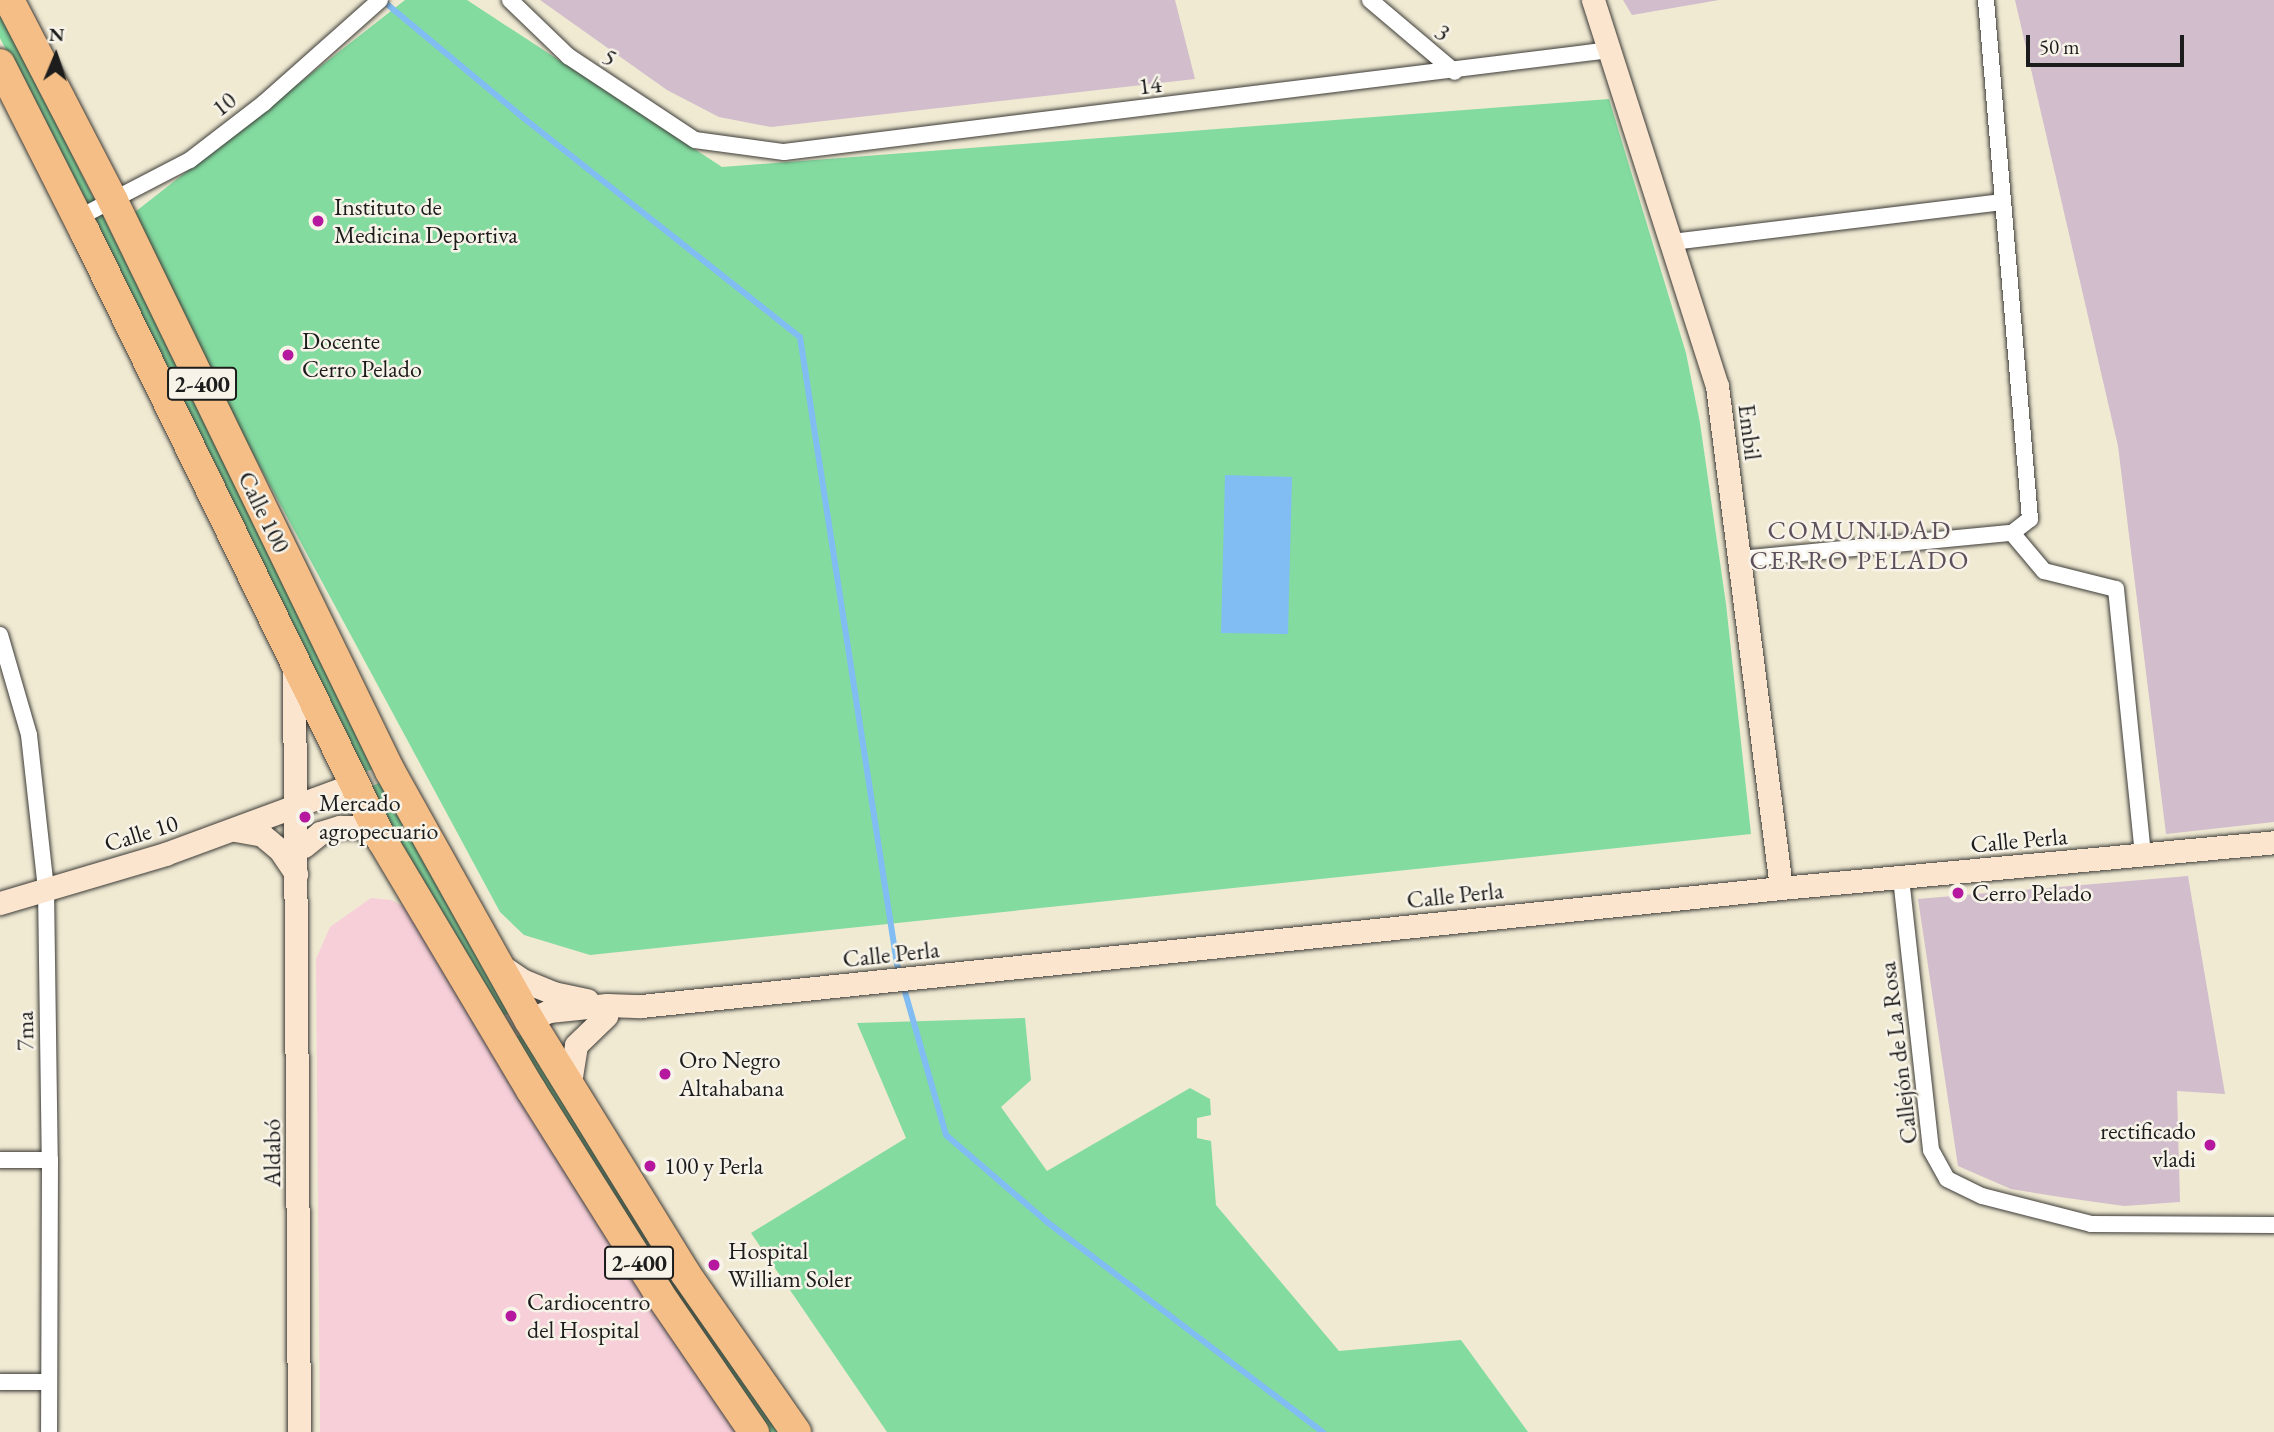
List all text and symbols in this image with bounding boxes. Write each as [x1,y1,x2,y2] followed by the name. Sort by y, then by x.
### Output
[1429,17,1457,47] street label: 3
[21,21,91,91] north arrow
[2029,21,2186,65] scale bar
[49,22,65,47] text: N
[2039,33,2080,60] text: 50 m
[597,42,623,72] street label: 5
[1137,69,1163,101] street label: 14
[206,86,242,122] street label: 10
[334,193,518,249] place label: Instituto de Medicina Deportiva
[308,211,328,231] marker: Instituto de Medicina Deportiva
[302,327,422,383] place label: Docente Cerro Pelado
[280,347,296,363] marker: Docente Cerro Pelado
[167,364,237,404] road number: 2-400
[1732,402,1768,462] street label: Embil
[232,467,296,557] street label: Calle 100
[1751,515,1969,576] district label: COMUNIDAD CERRO PELADO
[319,789,438,845] place label: Mercado agropecuario
[101,808,181,858] street label: Calle 10
[297,809,313,825] marker: Mercado agropecuario
[1969,821,2069,859] street label: Calle Perla
[1405,876,1505,914] street label: Calle Perla
[1972,879,2092,907] place label: Cerro Pelado
[1950,885,1966,901] marker: Cerro Pelado
[841,935,941,973] street label: Calle Perla
[1873,960,1923,1146] street label: Callejón de La Rosa
[10,1011,40,1051] street label: 7ma
[679,1046,784,1102] place label: Oro Negro Altahabana
[657,1066,673,1082] marker: Oro Negro Altahabana
[2100,1117,2196,1173] place label: rectificado vladi
[258,1119,286,1187] street label: Aldabó
[2202,1137,2218,1153] marker: rectificado vladi
[664,1152,763,1180] place label: 100 y Perla
[642,1158,658,1174] marker: 100 y Perla
[728,1237,852,1293] place label: Hospital William Soler
[604,1244,674,1282] road number: 2-400
[706,1257,722,1273] marker: Hospital William Soler
[527,1288,650,1344] place label: Cardiocentro del Hospital
[501,1306,521,1326] marker: Cardiocentro del Hospital

